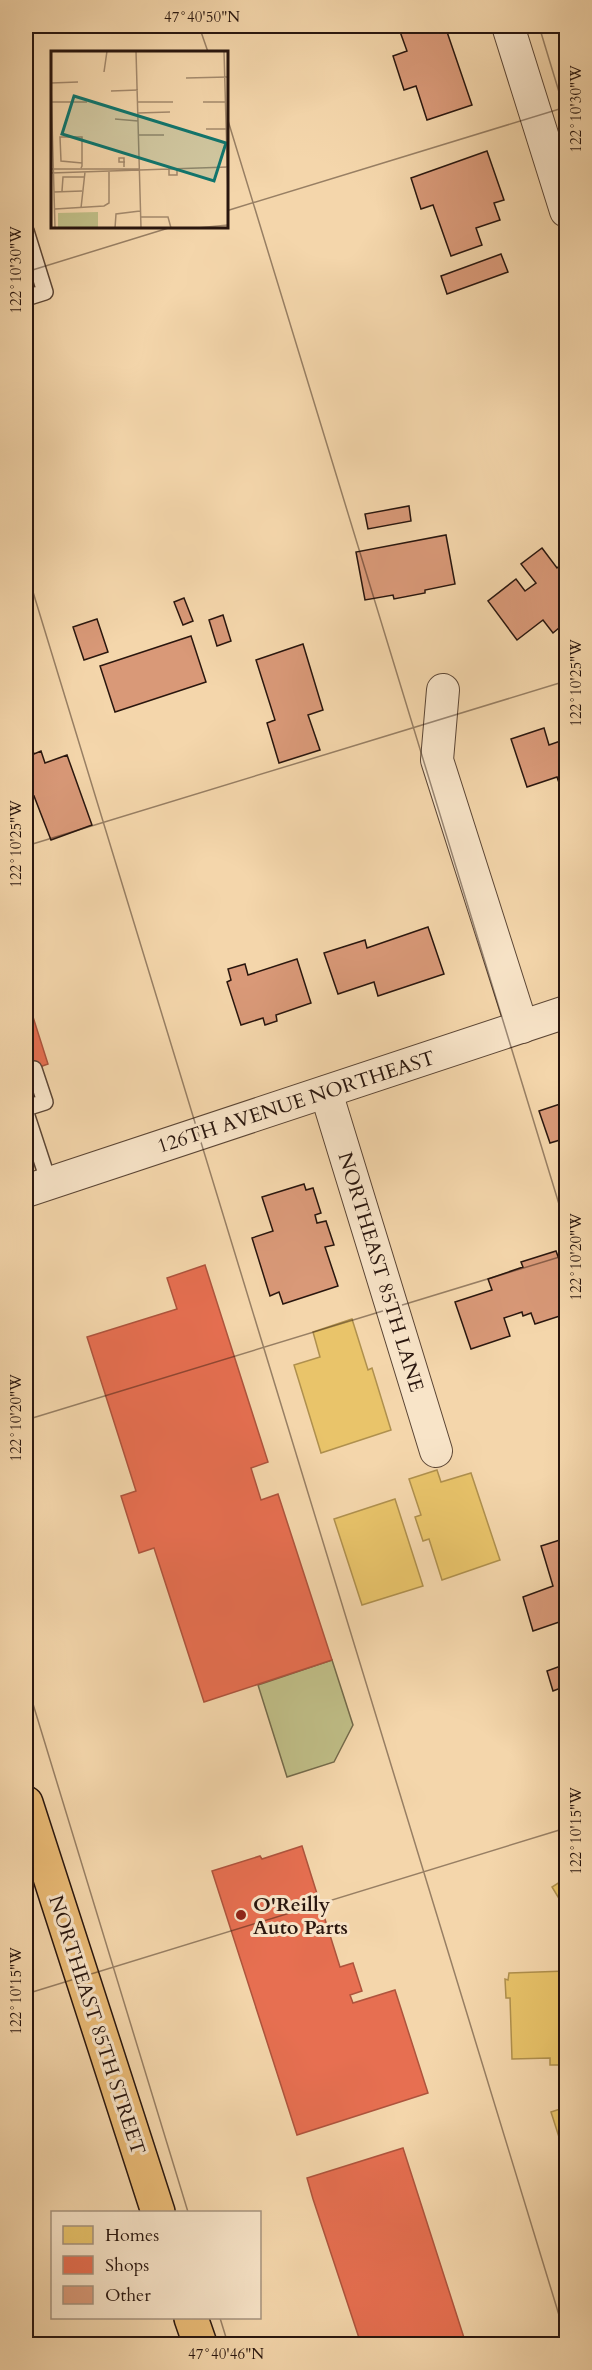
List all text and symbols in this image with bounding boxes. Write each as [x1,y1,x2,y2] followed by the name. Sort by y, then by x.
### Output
[164,7,240,27] text: 47°40'50"N
[51,51,228,228] inset map
[566,65,586,153] text: 122°10'30"W
[6,226,26,314] text: 122°10'30"W
[566,639,586,727] text: 122°10'25"W
[6,800,26,888] text: 122°10'25"W
[154,1044,439,1160] street label: 126TH AVENUE NORTHEAST
[332,1149,430,1395] street label: NORTHEAST 85TH LANE
[566,1213,586,1301] text: 122°10'20"W
[6,1374,26,1462] text: 122°10'20"W
[566,1787,586,1875] text: 122°10'15"W
[253,1891,348,1941] place label: O'Reilly Auto Parts
[42,1892,152,2159] street label: NORTHEAST 85TH STREET
[234,1908,248,1922] marker: O'Reilly Auto Parts
[6,1947,26,2035] text: 122°10'15"W
[51,2211,261,2319] legend
[105,2223,159,2248] text: Homes
[105,2253,149,2278] text: Shops
[105,2283,151,2308] text: Other
[188,2344,264,2364] text: 47°40'46"N

